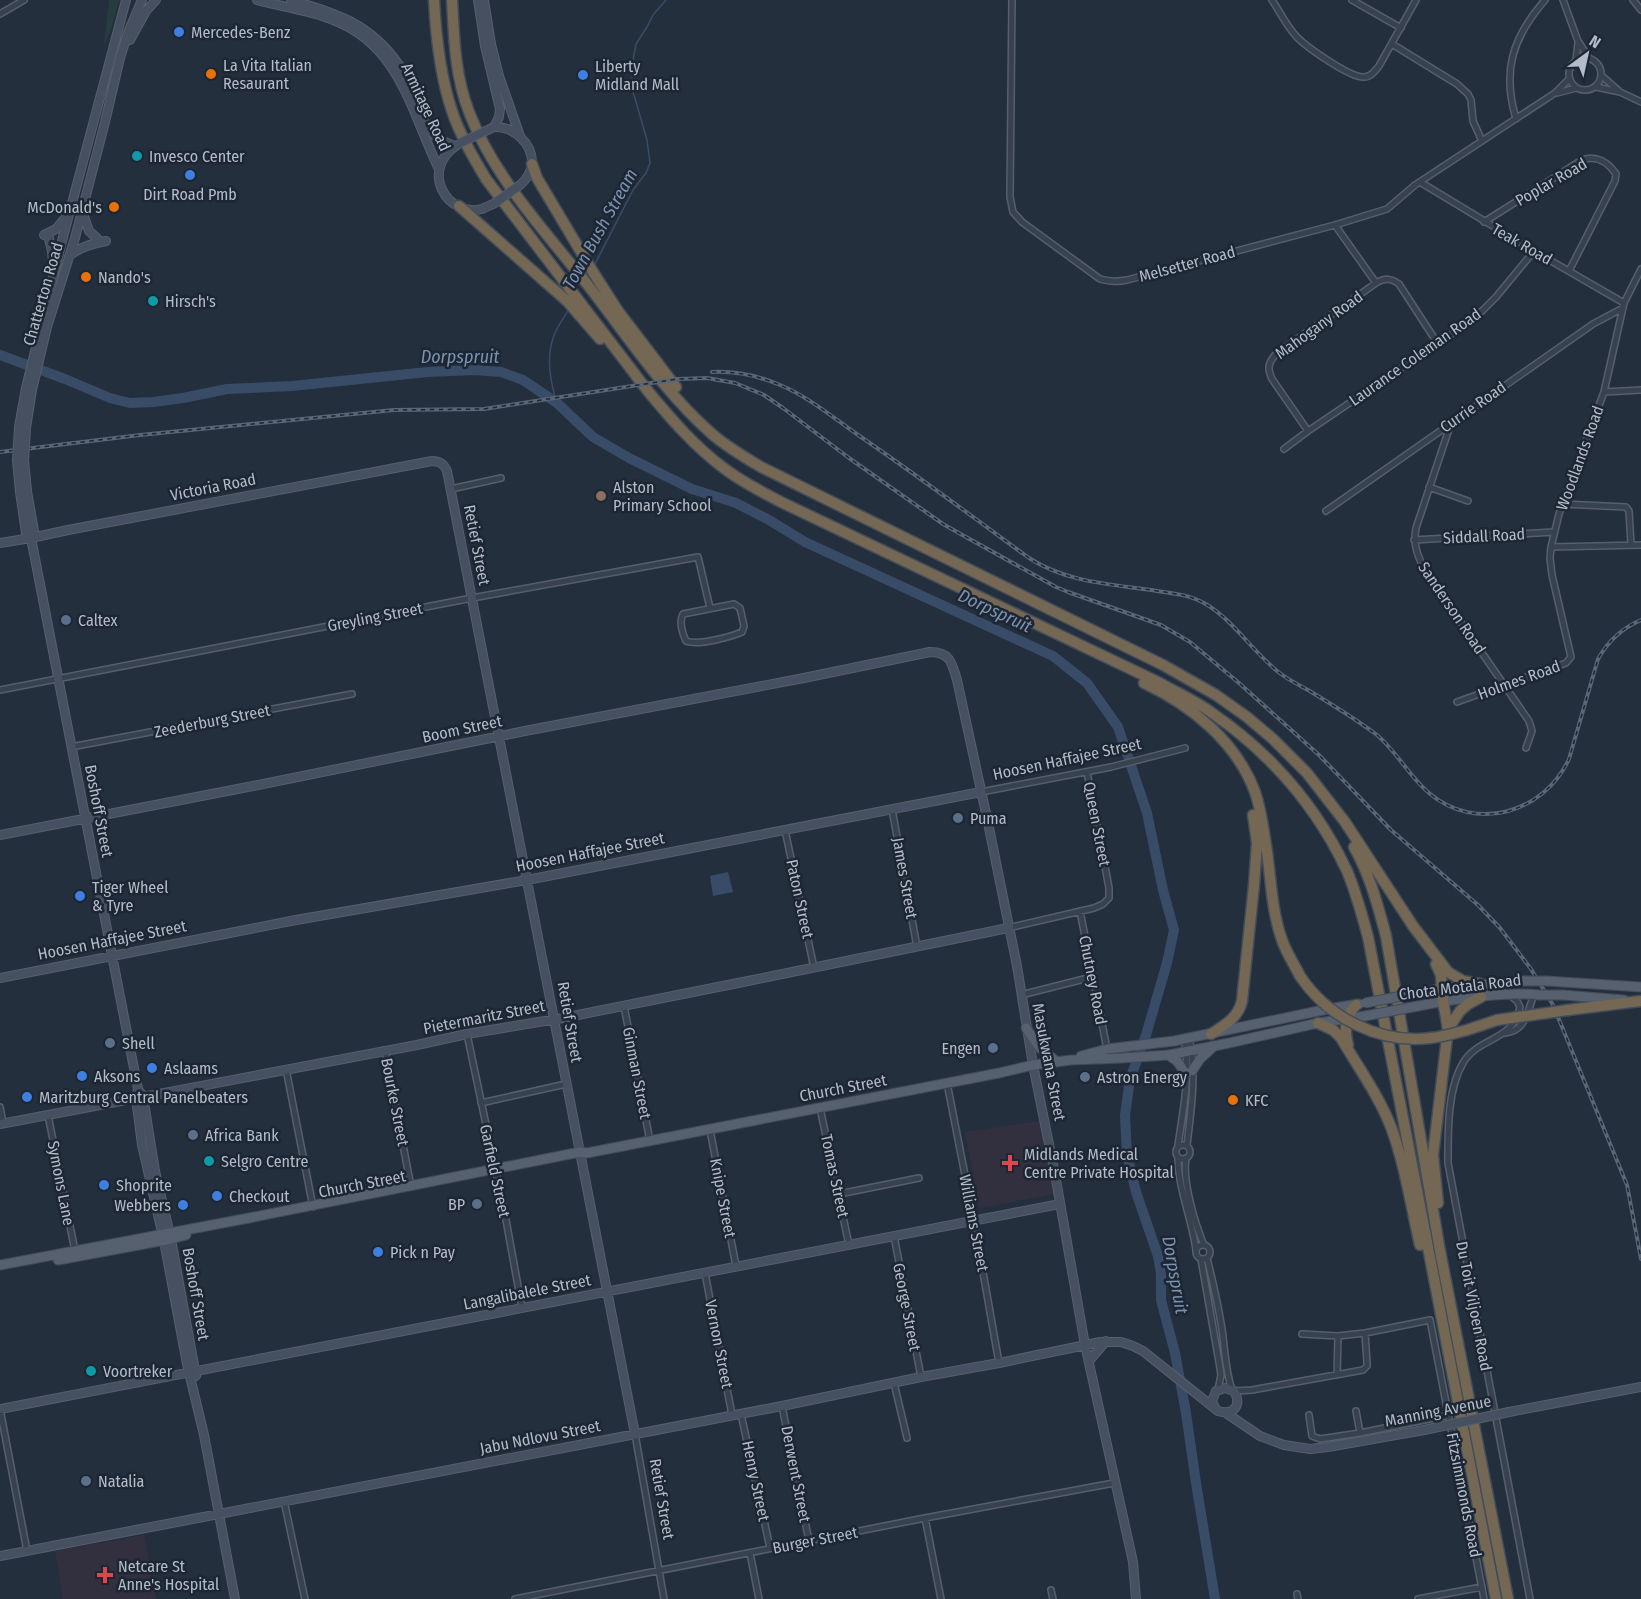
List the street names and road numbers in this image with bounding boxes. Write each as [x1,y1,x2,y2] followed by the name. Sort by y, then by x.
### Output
[397,60,455,154] street label: Armitage Road
[1512,154,1590,210] street label: Poplar Road
[1488,219,1556,269] street label: Teak Road
[19,240,67,348] street label: Chatterton Road
[1137,242,1237,286] street label: Melsetter Road
[1272,287,1366,363] street label: Mahogany Road
[1345,304,1485,410] street label: Laurance Coleman Road
[1436,377,1510,437] street label: Currie Road
[1552,403,1608,513] street label: Woodlands Road
[169,469,257,505] street label: Victoria Road
[460,503,494,588] street label: Retief Street
[1442,524,1526,548] street label: Siddall Road
[1414,558,1490,658] street label: Sanderson Road
[326,598,425,636] street label: Greyling Street
[1475,656,1563,704] street label: Holmes Road
[152,700,272,742] street label: Zeederburg Street
[420,711,504,747] street label: Boom Street
[991,734,1144,784] street label: Hoosen Haffajee Street
[81,763,117,860] street label: Boshoff Street
[1079,780,1115,869] street label: Queen Street
[514,828,667,876] street label: Hoosen Haffajee Street
[888,836,922,921] street label: James Street
[782,858,818,941] street label: Paton Street
[36,916,189,964] street label: Hoosen Haffajee Street
[1075,934,1111,1026] street label: Chutney Road
[1398,970,1522,1004] street label: Chota Motala Road
[554,980,587,1065] street label: Retief Street
[422,996,547,1038] street label: Pietermaritz Street
[1028,1002,1070,1123] street label: Masukwana Street
[619,1025,655,1121] street label: Ginman Street
[377,1056,413,1148] street label: Bourke Street
[798,1070,889,1106] street label: Church Street
[476,1123,514,1220] street label: Garfield Street
[817,1132,853,1220] street label: Tomas Street
[43,1139,79,1227] street label: Symons Lane
[706,1157,740,1240] street label: Knipe Street
[317,1166,408,1202] street label: Church Street
[955,1173,993,1274] street label: Williams Street
[1452,1240,1496,1372] street label: Du Toit Viljoen Road
[179,1246,214,1343] street label: Boshoff Street
[889,1261,925,1353] street label: George Street
[462,1270,593,1314] street label: Langalibalele Street
[701,1298,737,1391] street label: Vernon Street
[1383,1391,1493,1431] street label: Manning Avenue
[478,1416,603,1458] street label: Jabu Ndlovu Street
[777,1424,815,1525] street label: Derwent Street
[1443,1431,1485,1559] street label: Fitzsimmonds Road
[738,1439,774,1524] street label: Henry Street
[646,1457,679,1542] street label: Retief Street
[771,1522,860,1558] street label: Burger Street

